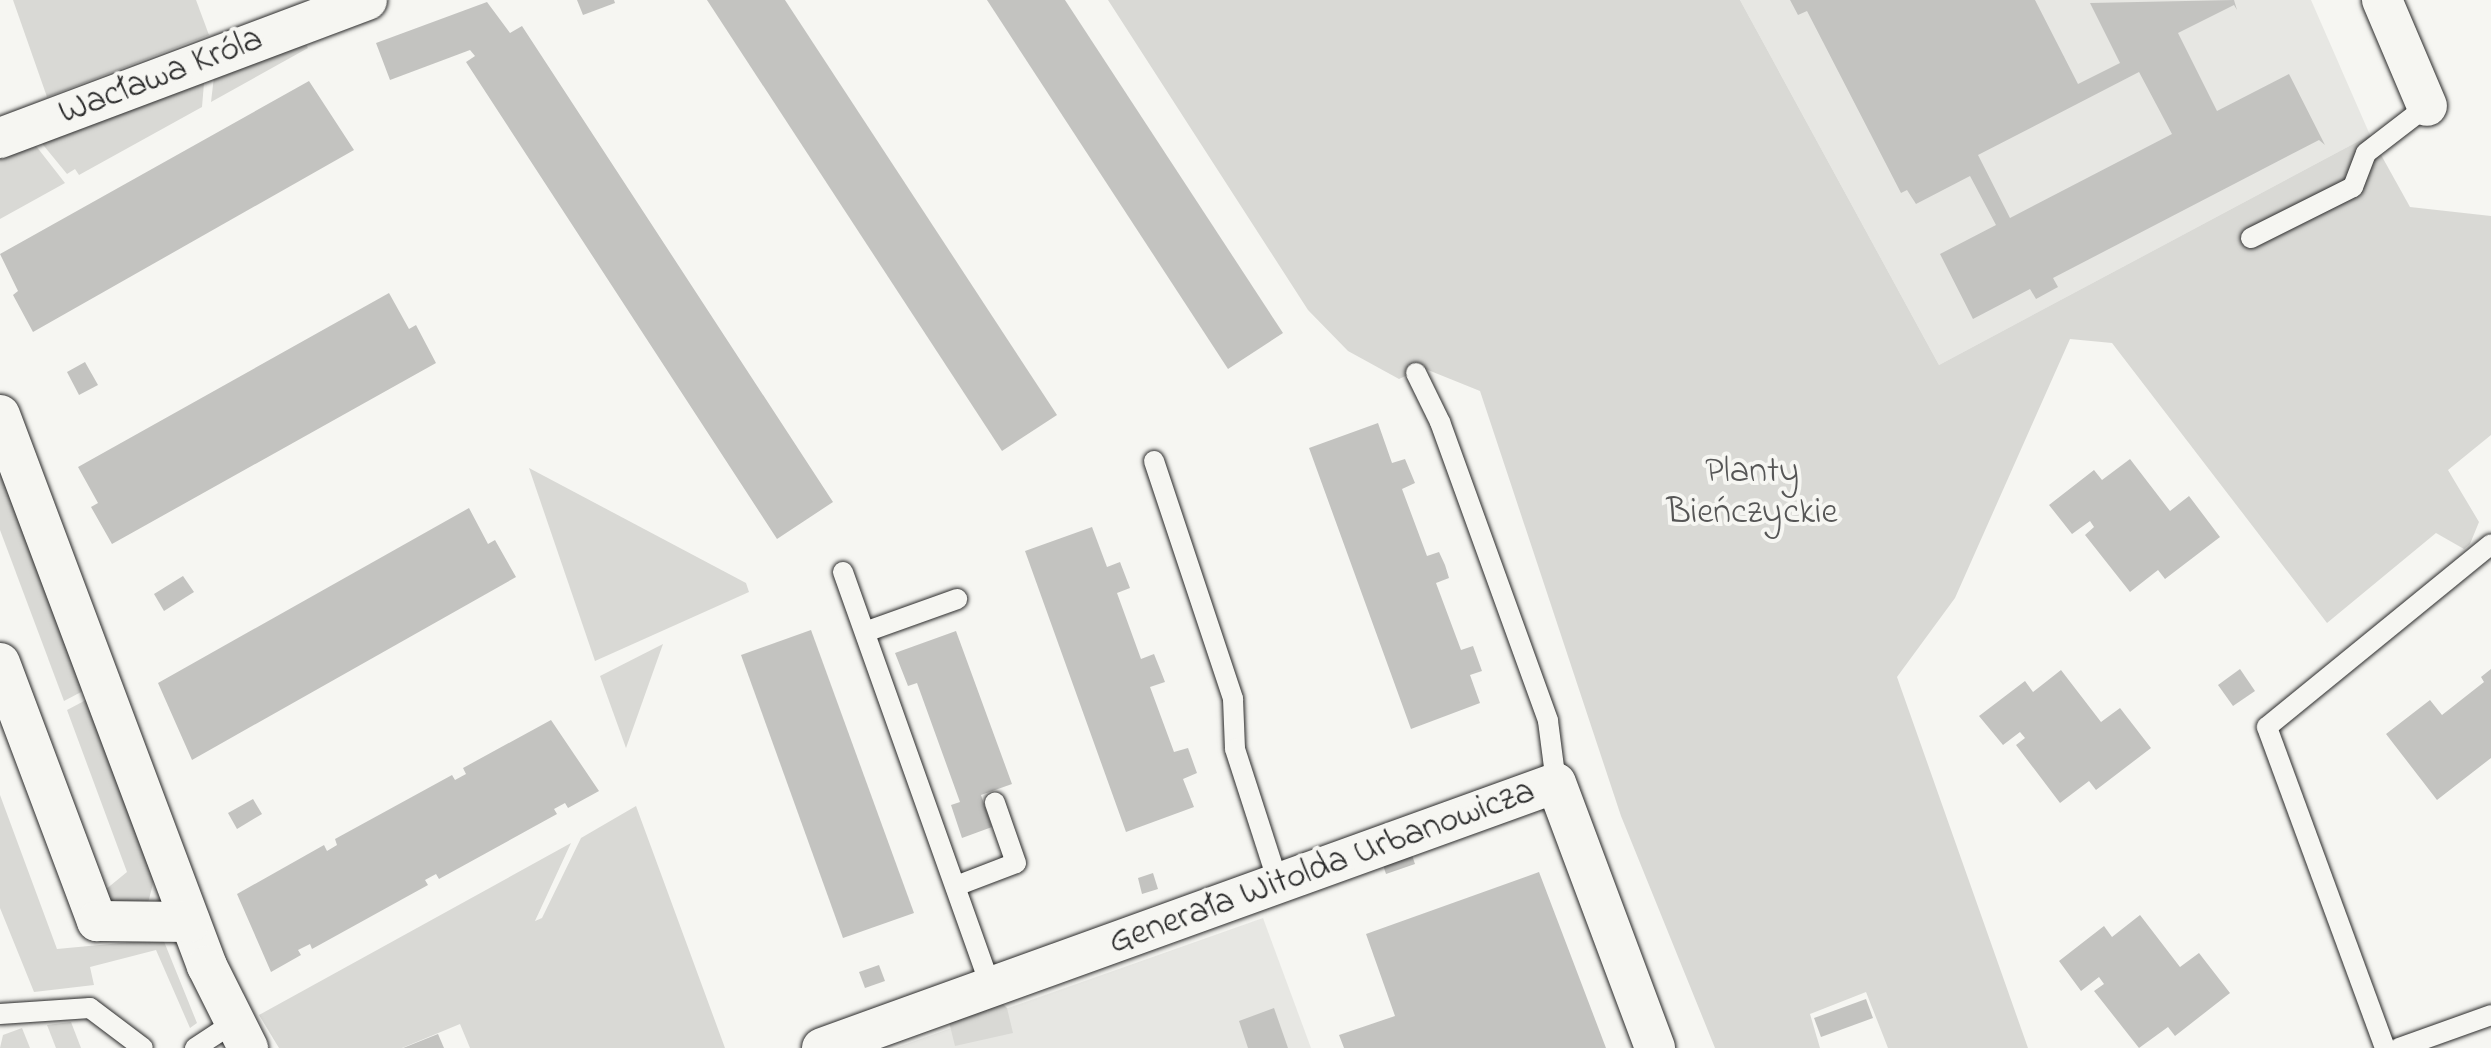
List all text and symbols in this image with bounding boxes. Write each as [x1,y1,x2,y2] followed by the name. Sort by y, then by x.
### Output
[53,18,269,136] street label: Wacława Króla
[1666,450,1838,535] park label: Planty Bieńczyckie
[1103,771,1541,965] street label: Generała Witolda Urbanowicza

